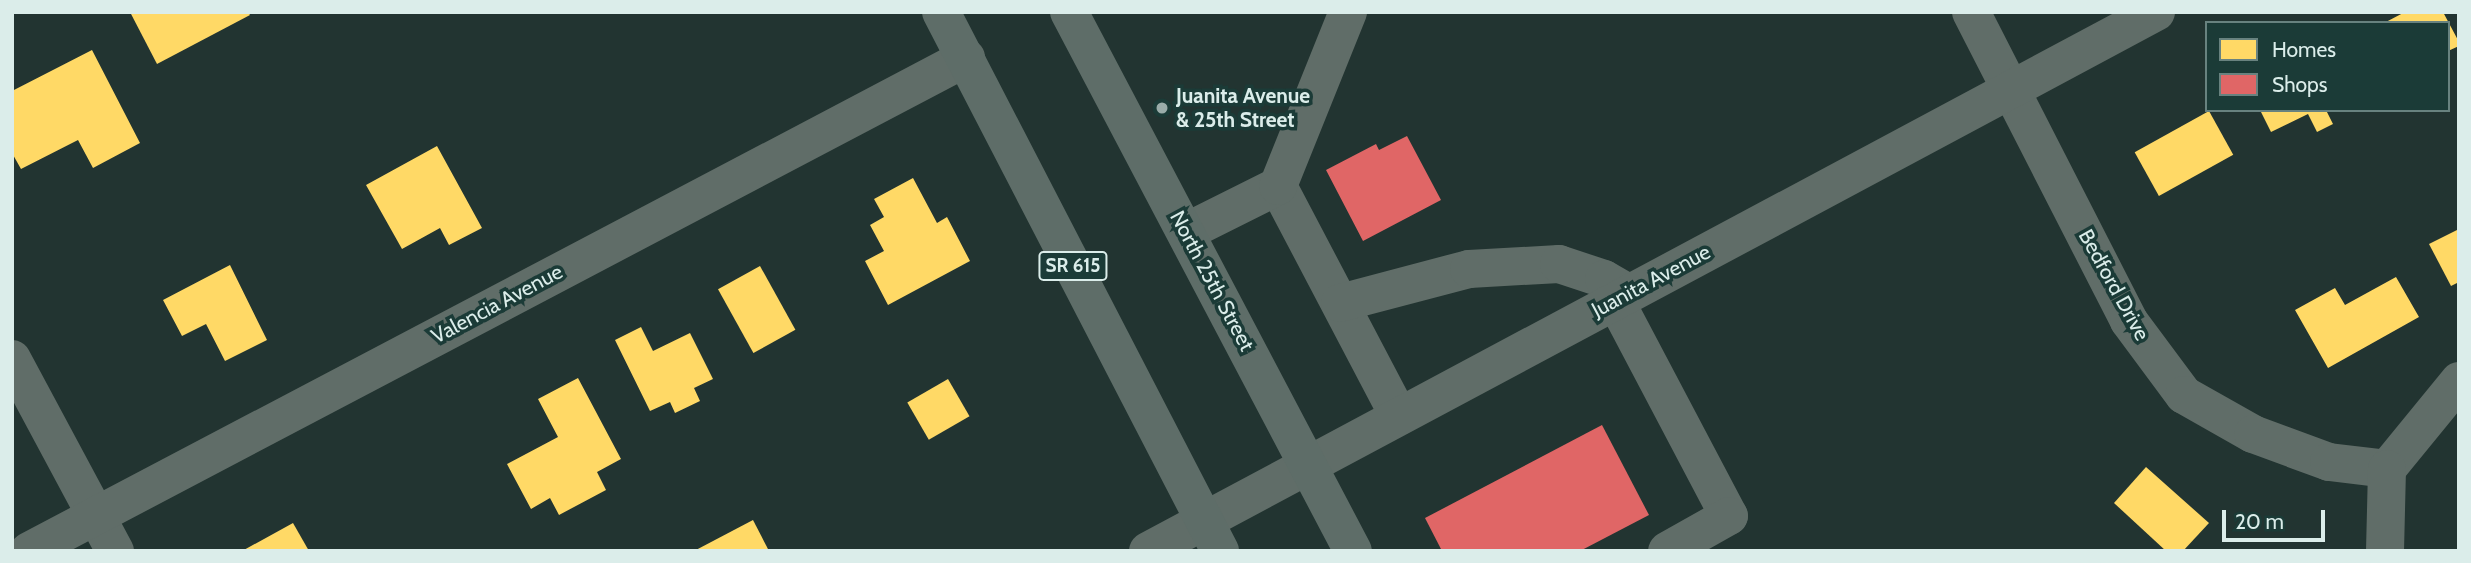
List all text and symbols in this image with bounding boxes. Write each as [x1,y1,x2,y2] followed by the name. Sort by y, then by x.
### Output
[2205,21,2450,112] legend
[2272,37,2336,62] text: Homes
[2272,72,2327,97] text: Shops
[1176,83,1310,133] place label: Juanita Avenue & 25th Street
[1154,100,1170,116] marker: Juanita Avenue & 25th Street
[1164,206,1260,356] street label: North 25th Street
[2073,225,2155,345] street label: Bedford Drive
[1587,239,1715,323] street label: Juanita Avenue
[1038,250,1108,282] road number: SR 615
[427,259,567,349] street label: Valencia Avenue
[2226,496,2329,540] scale bar
[2235,509,2284,534] text: 20 m

